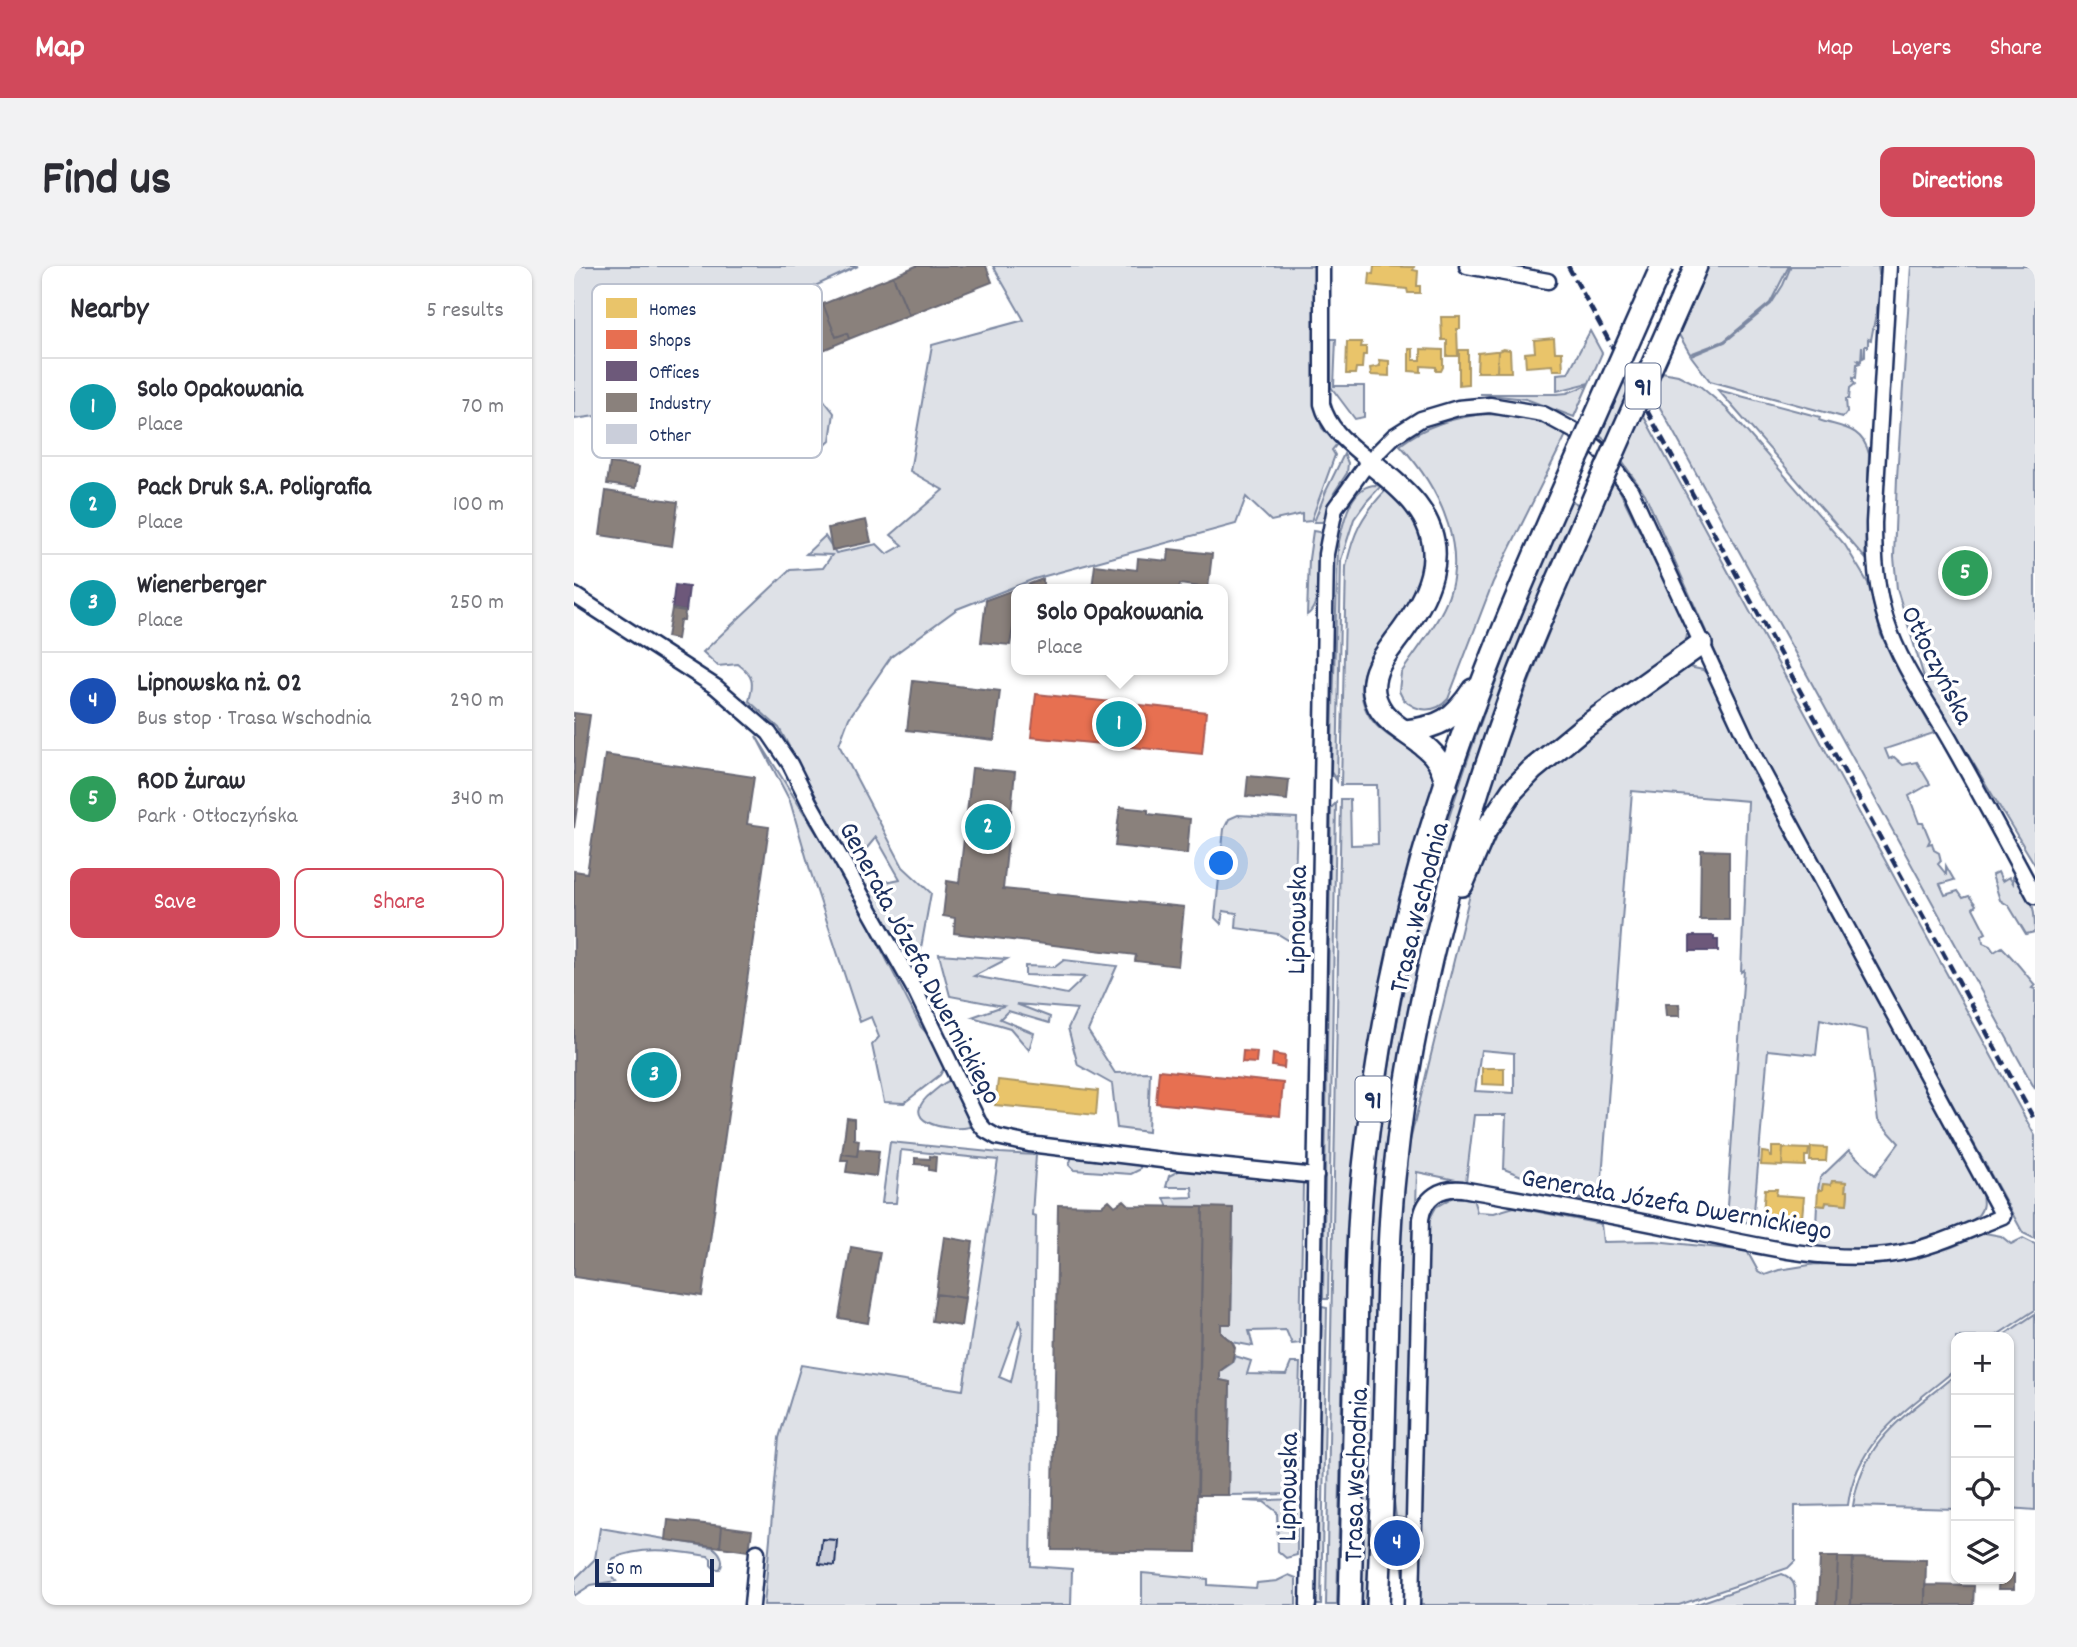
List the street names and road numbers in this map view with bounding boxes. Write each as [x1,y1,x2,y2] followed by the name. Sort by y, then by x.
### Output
[1626,363,1660,408] road number: 91
[1888,600,1982,733] street label: Otłoczyńska
[826,816,1009,1113] street label: Generała Józefa Dwernickiego
[1381,818,1463,998] street label: Trasa Wschodnia
[1279,864,1321,975] street label: Lipnowska
[1356,1076,1390,1122] road number: 91
[1518,1160,1835,1254] street label: Generała Józefa Dwernickiego
[1336,1386,1382,1563] street label: Trasa Wschodnia
[1270,1431,1312,1542] street label: Lipnowska

